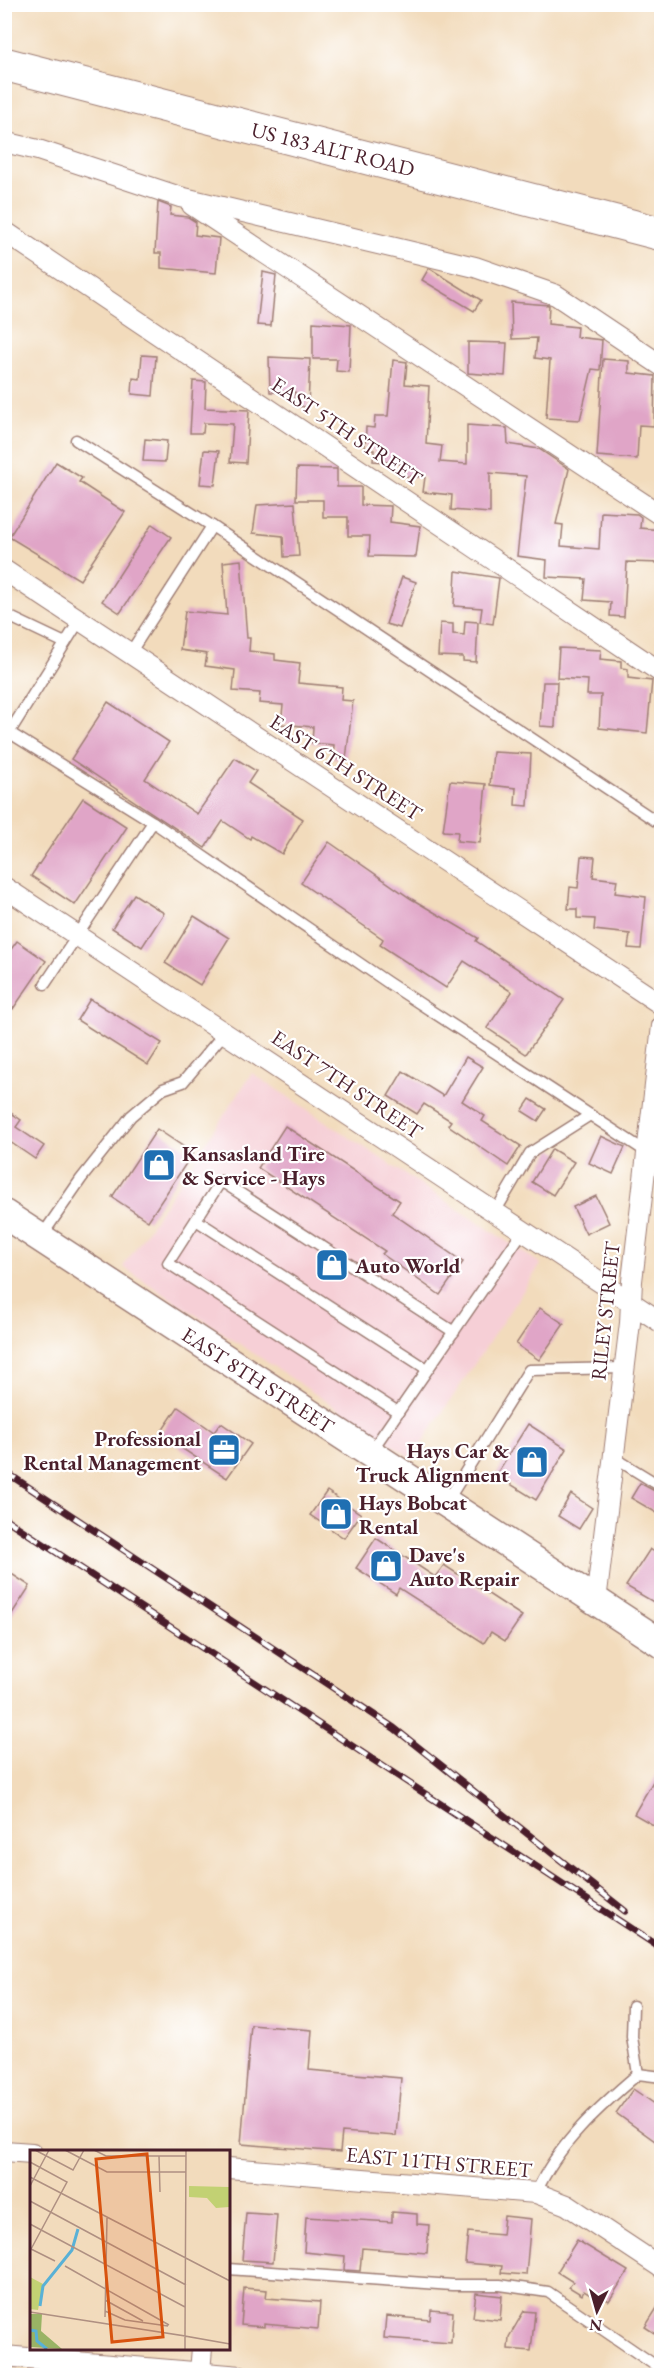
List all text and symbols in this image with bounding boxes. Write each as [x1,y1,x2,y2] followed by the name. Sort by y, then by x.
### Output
[249,116,418,182] street label: US 183 ALT ROAD
[266,371,428,492] street label: EAST 5TH STREET
[265,708,428,827] street label: EAST 6TH STREET
[266,1024,428,1145] street label: EAST 7TH STREET
[182,1140,325,1191] place label: Kansasland Tire & Service - Hays
[141,1147,177,1183] shop icon: Kansasland Tire & Service - Hays
[584,1239,626,1382] street label: RILEY STREET
[314,1247,350,1283] shop icon: Auto World
[354,1252,461,1279] place label: Auto World
[177,1321,340,1440] street label: EAST 8TH STREET
[23,1425,201,1476] place label: Professional Rental Management
[206,1432,242,1468] office icon: Professional Rental Management
[356,1437,509,1488] place label: Hays Car & Truck Alignment
[514,1444,550,1480] shop icon: Hays Car & Truck Alignment
[359,1489,467,1540] place label: Hays Bobcat Rental
[318,1496,354,1532] shop icon: Hays Bobcat Rental
[408,1541,519,1592] place label: Dave's Auto Repair
[368,1548,404,1584] shop icon: Dave's Auto Repair
[345,2140,534,2184] street label: EAST 11TH STREET
[30,2150,230,2350] inset map
[567,2281,627,2341] north arrow
[588,2314,603,2336] text: N

